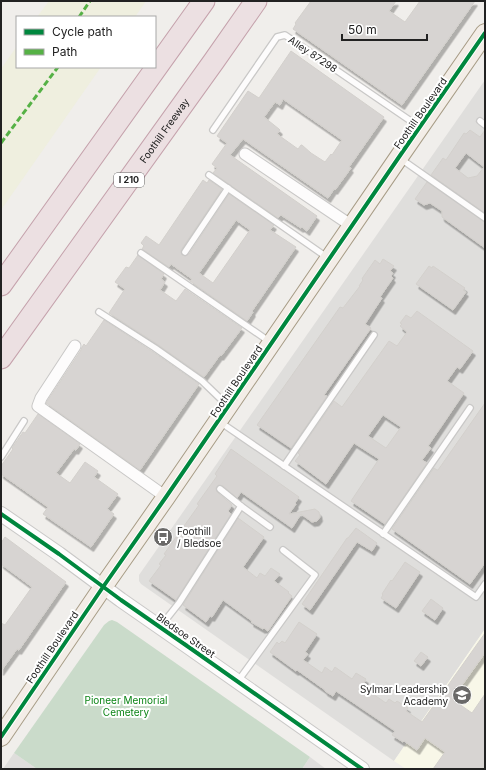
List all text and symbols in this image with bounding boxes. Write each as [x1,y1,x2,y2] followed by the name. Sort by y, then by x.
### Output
[16,16,156,68] legend
[342,16,427,42] scale bar
[348,22,377,37] text: 50 m
[52,24,113,39] text: Cycle path
[286,33,340,75] street label: Alley 87298
[52,44,77,59] text: Path
[391,75,449,151] street label: Foothill Boulevard
[137,95,192,165] street label: Foothill Freeway
[114,173,144,187] road number: I 210
[207,343,265,419] street label: Foothill Boulevard
[177,525,222,549] place label: Foothill / Bledsoe
[152,526,174,548] bus stop icon: Foothill / Bledsoe
[23,609,81,685] street label: Foothill Boulevard
[154,610,218,660] street label: Bledsoe Street
[360,683,448,707] place label: Sylmar Leadership Academy
[451,684,473,706] school or university icon: Sylmar Leadership Academy
[85,694,167,718] park label: Pioneer Memorial Cemetery

